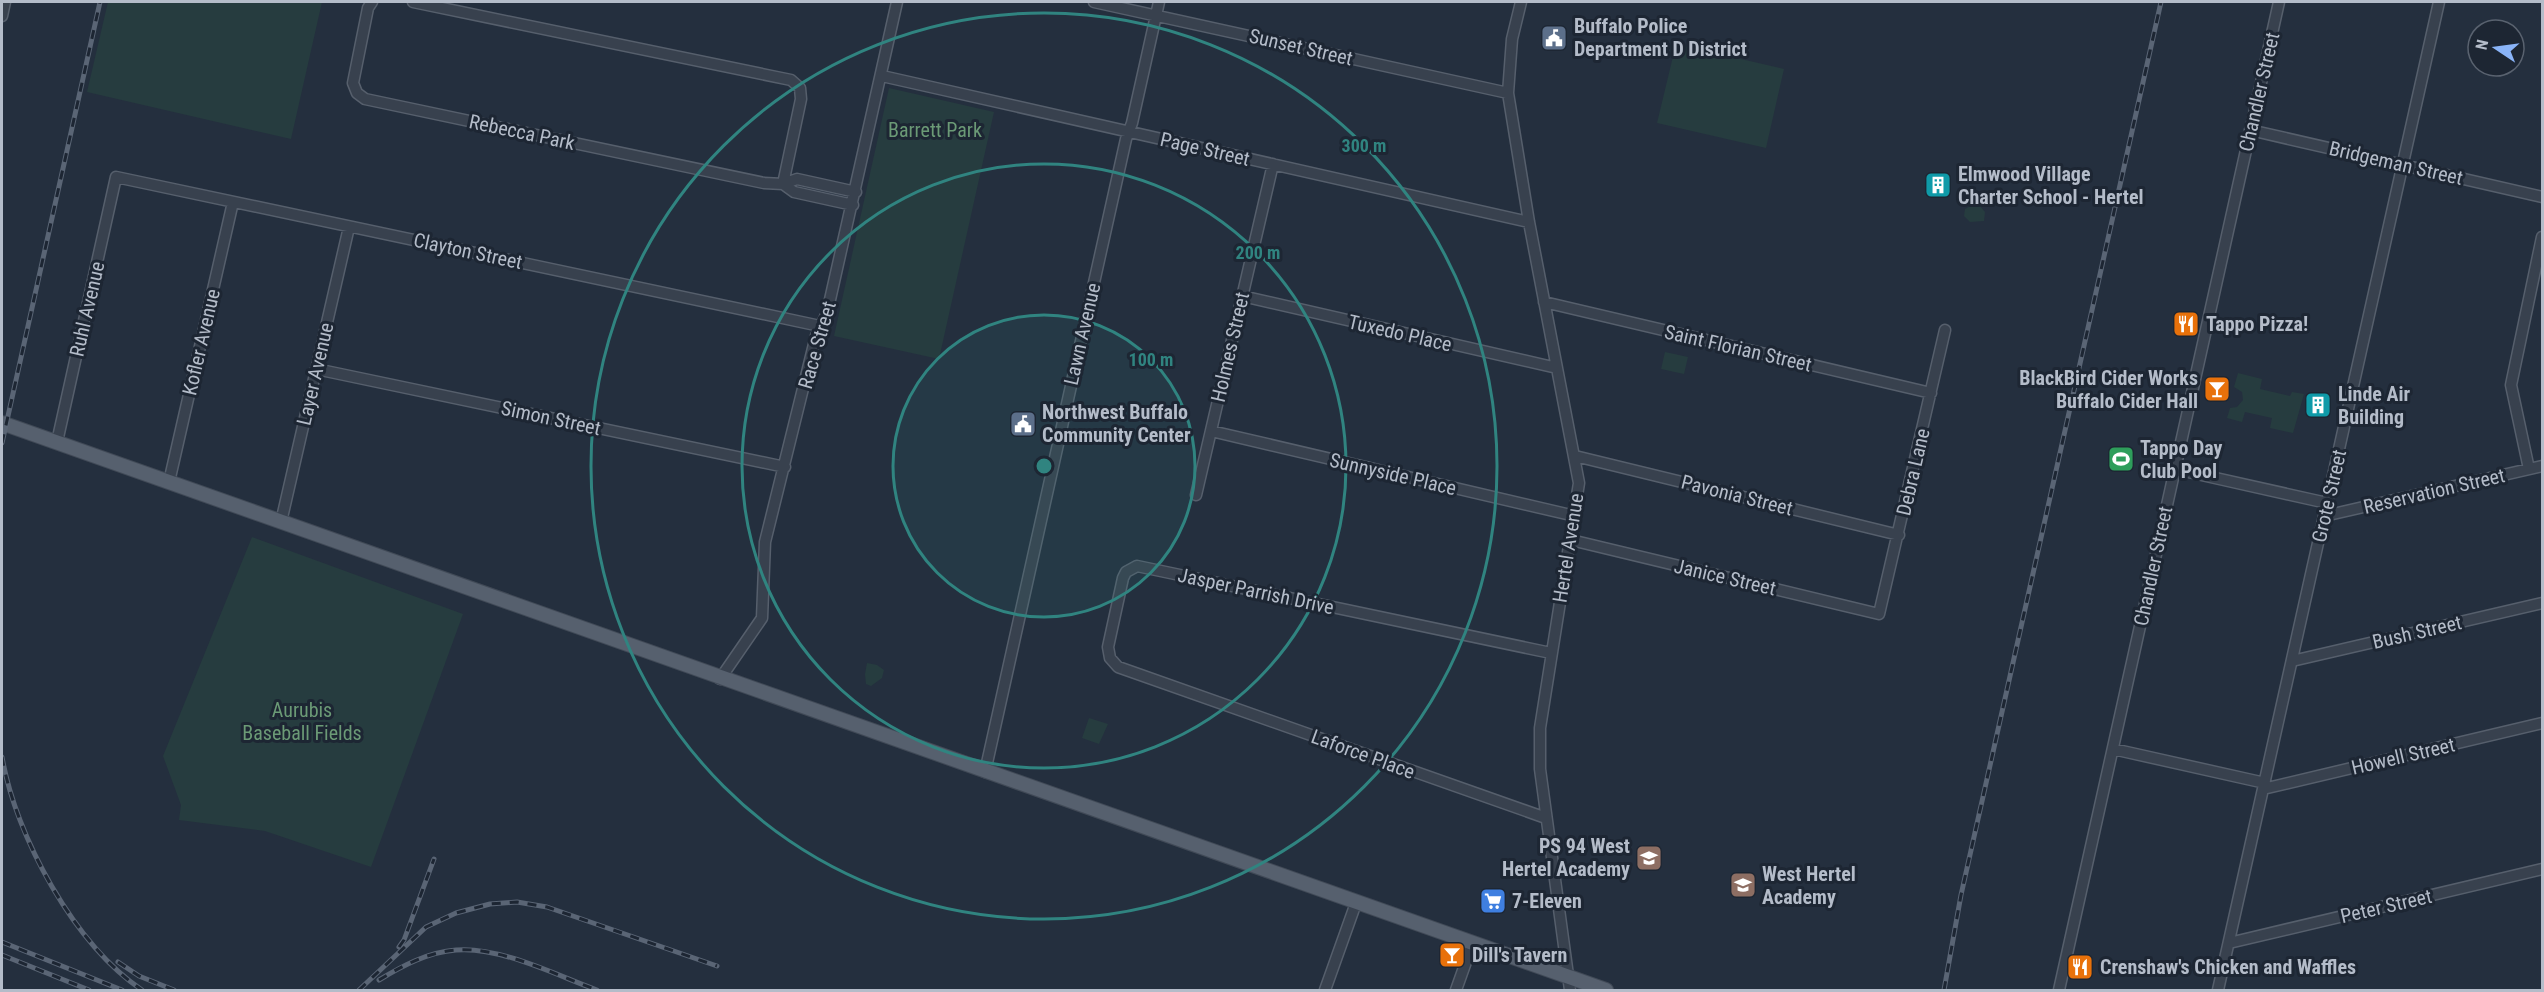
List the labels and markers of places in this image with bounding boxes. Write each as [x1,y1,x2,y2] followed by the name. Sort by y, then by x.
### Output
[1574,14,1747,61] place label: Buffalo Police Department D District
[1539,23,1569,53] public building icon: Buffalo Police Department D District
[1958,162,2144,209] place label: Elmwood Village Charter School - Hertel
[1923,170,1953,200] building icon: Elmwood Village Charter School - Hertel
[2171,309,2201,339] restaurant icon: Tappo Pizza!
[2206,312,2308,336] place label: Tappo Pizza!
[2019,366,2198,413] place label: BlackBird Cider Works Buffalo Cider Hall
[2202,374,2232,404] bar icon: BlackBird Cider Works Buffalo Cider Hall
[2338,382,2411,429] place label: Linde Air Building
[2303,390,2333,420] building icon: Linde Air Building
[1042,400,1191,447] place label: Northwest Buffalo Community Center
[1008,409,1038,439] public building icon: Northwest Buffalo Community Center
[2140,436,2223,483] place label: Tappo Day Club Pool
[2106,444,2136,474] sports icon: Tappo Day Club Pool
[1034,456,1054,476] centre of rings
[1502,834,1630,881] place label: PS 94 West Hertel Academy
[1634,843,1664,873] school or university icon: PS 94 West Hertel Academy
[1762,862,1856,909] place label: West Hertel Academy
[1728,870,1758,900] school or university icon: West Hertel Academy
[1478,886,1508,916] supermarket icon: 7-Eleven
[1512,889,1582,913] place label: 7-Eleven
[1437,940,1467,970] bar icon: Dill's Tavern
[1472,943,1567,967] place label: Dill's Tavern
[2065,952,2095,982] restaurant icon: Crenshaw's Chicken and Waffles
[2100,955,2356,979] place label: Crenshaw's Chicken and Waffles

